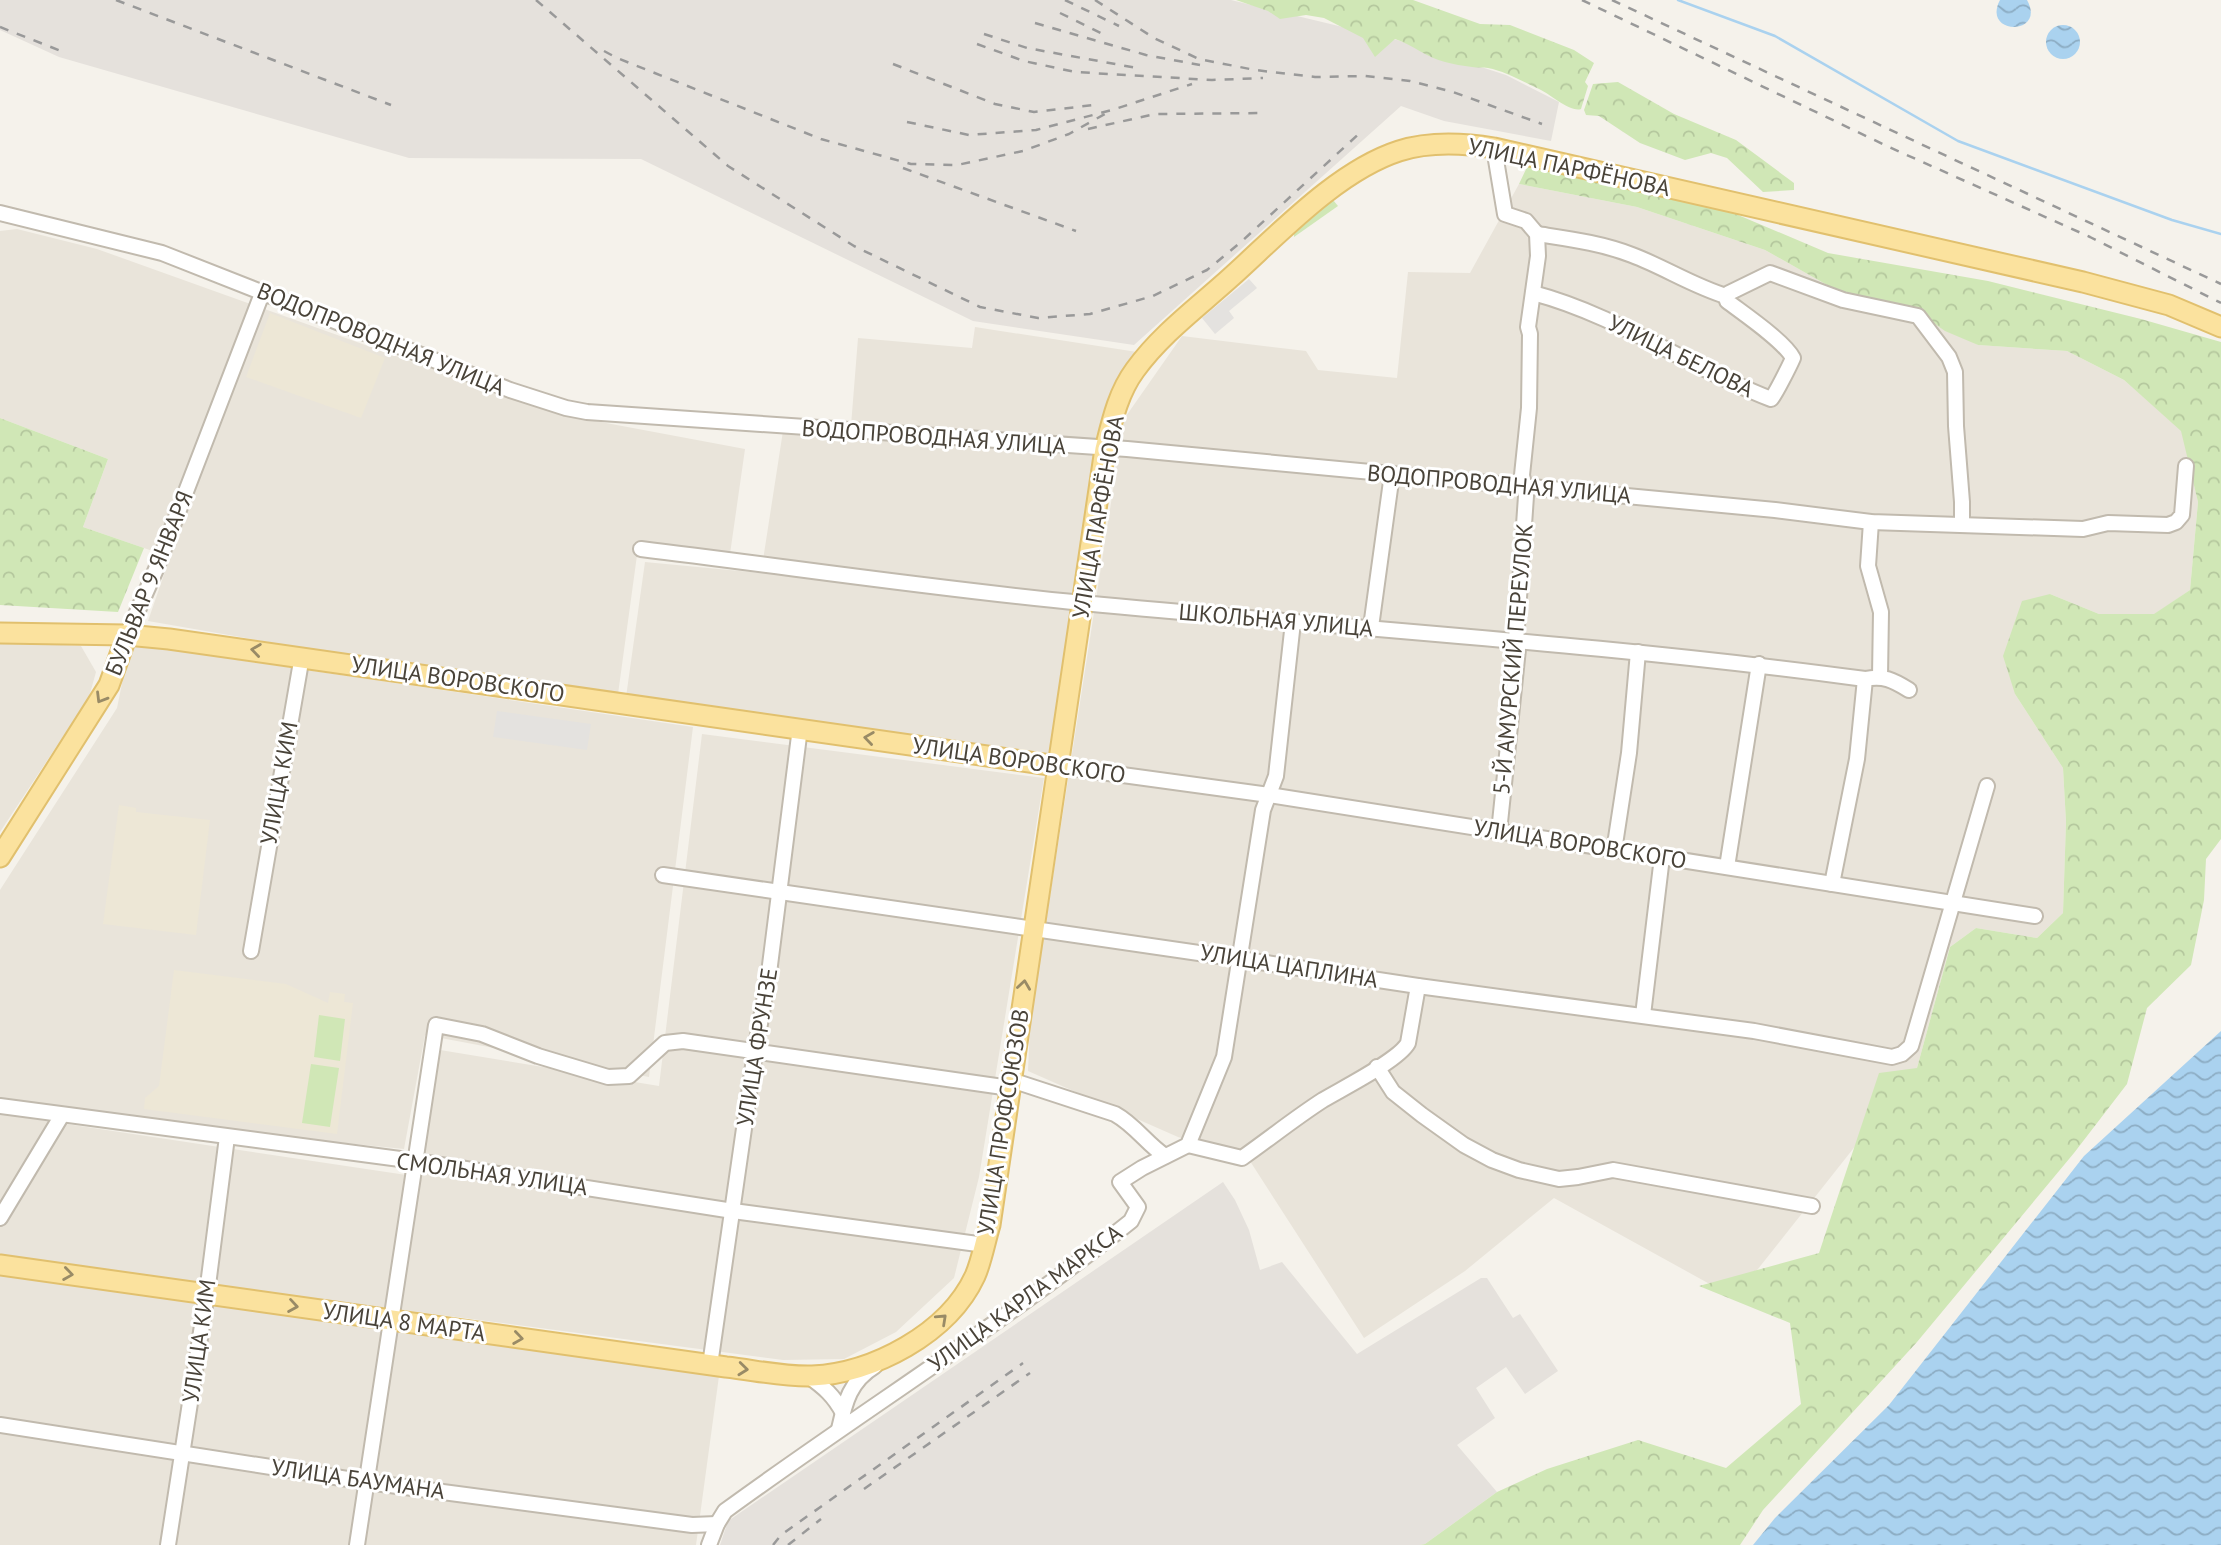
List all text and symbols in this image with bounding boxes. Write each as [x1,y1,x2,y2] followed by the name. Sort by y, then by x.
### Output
[1465,131,1673,202] street label: УЛИЦА ПАРФЁНОВА
[253,275,510,402] street label: ВОДОПРОВОДНАЯ УЛИЦА
[1604,308,1759,404] street label: УЛИЦА БЕЛОВА
[1065,412,1130,621] street label: УЛИЦА ПАРФЁНОВА
[801,413,1068,460] street label: ВОДОПРОВОДНАЯ УЛИЦА
[1366,458,1633,510] street label: ВОДОПРОВОДНАЯ УЛИЦА
[98,486,199,679] street label: БУЛЬВАР 9 ЯНВАРЯ
[1486,522,1539,796] street label: 5-Й АМУРСКИЙ ПЕРЕУЛОК
[1178,597,1375,642] street label: ШКОЛЬНАЯ УЛИЦА
[250,643,262,658] one-way arrow
[350,649,567,708] street label: УЛИЦА ВОРОВСКОГО
[96,690,109,703] one-way arrow
[253,719,304,847] street label: УЛИЦА КИМ
[911,730,1128,789] street label: УЛИЦА ВОРОВСКОГО
[863,731,874,746] one-way arrow
[1472,812,1689,875] street label: УЛИЦА ВОРОВСКОГО
[1198,937,1381,994] street label: УЛИЦА ЦАПЛИНА
[730,966,783,1128] street label: УЛИЦА ФРУНЗЕ
[1017,979,1032,991] one-way arrow
[970,1007,1035,1237] street label: УЛИЦА ПРОФСОЮЗОВ
[395,1146,590,1201] street label: СМОЛЬНАЯ УЛИЦА
[922,1217,1128,1378] street label: УЛИЦА КАРЛА МАРКСА
[62,1267,74,1282] one-way arrow
[175,1277,222,1405] street label: УЛИЦА КИМ
[321,1296,488,1347] street label: УЛИЦА 8 МАРТА
[287,1298,299,1313] one-way arrow
[934,1314,947,1327] one-way arrow
[512,1331,524,1346] one-way arrow
[738,1361,749,1376] one-way arrow
[269,1452,447,1505] street label: УЛИЦА БАУМАНА

